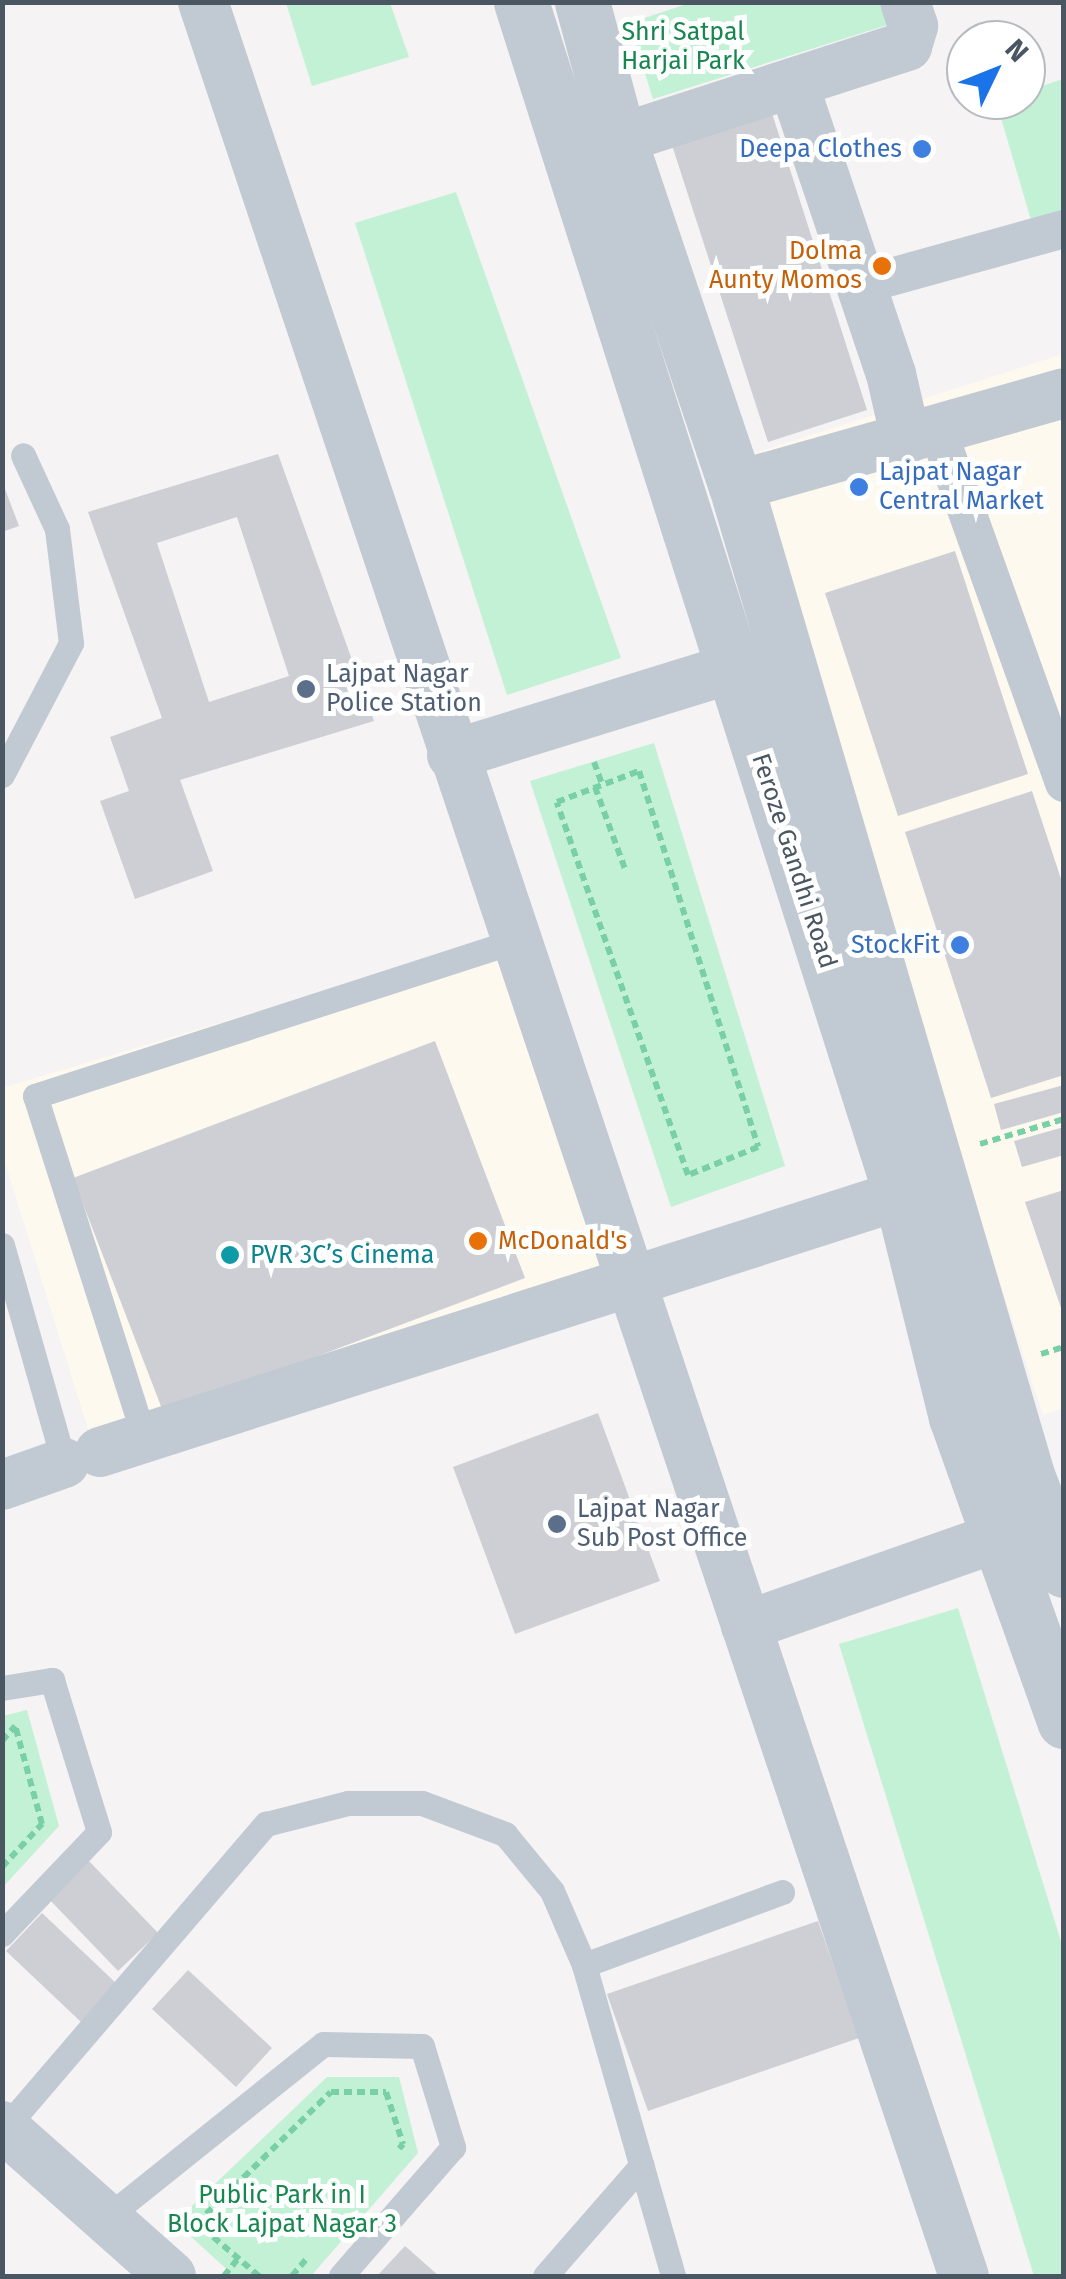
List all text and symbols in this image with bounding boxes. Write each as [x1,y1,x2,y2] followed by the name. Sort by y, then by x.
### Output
[621,18,745,77] park label: Shri Satpal Harjai Park
[946,20,1046,120] north arrow
[998,33,1035,69] text: N
[739,134,902,164] place label: Deepa Clothes
[911,138,933,160] marker: Deepa Clothes
[709,237,862,296] place label: Dolma Aunty Momos
[871,255,893,277] marker: Dolma Aunty Momos
[879,458,1044,517] place label: Lajpat Nagar Central Market
[848,476,870,498] marker: Lajpat Nagar Central Market
[326,660,482,719] place label: Lajpat Nagar Police Station
[295,678,317,700] marker: Lajpat Nagar Police Station
[745,750,843,972] street label: Feroze Gandhi Road
[851,930,940,960] place label: StockFit
[949,934,971,956] marker: StockFit
[498,1226,627,1256] place label: McDonald's
[467,1230,489,1252] marker: McDonald's
[250,1240,434,1270] place label: PVR 3C’s Cinema
[219,1244,241,1266] marker: PVR 3C’s Cinema
[577,1495,747,1554] place label: Lajpat Nagar Sub Post Office
[546,1513,568,1535] marker: Lajpat Nagar Sub Post Office
[167,2181,397,2240] park label: Public Park in I Block Lajpat Nagar 3

